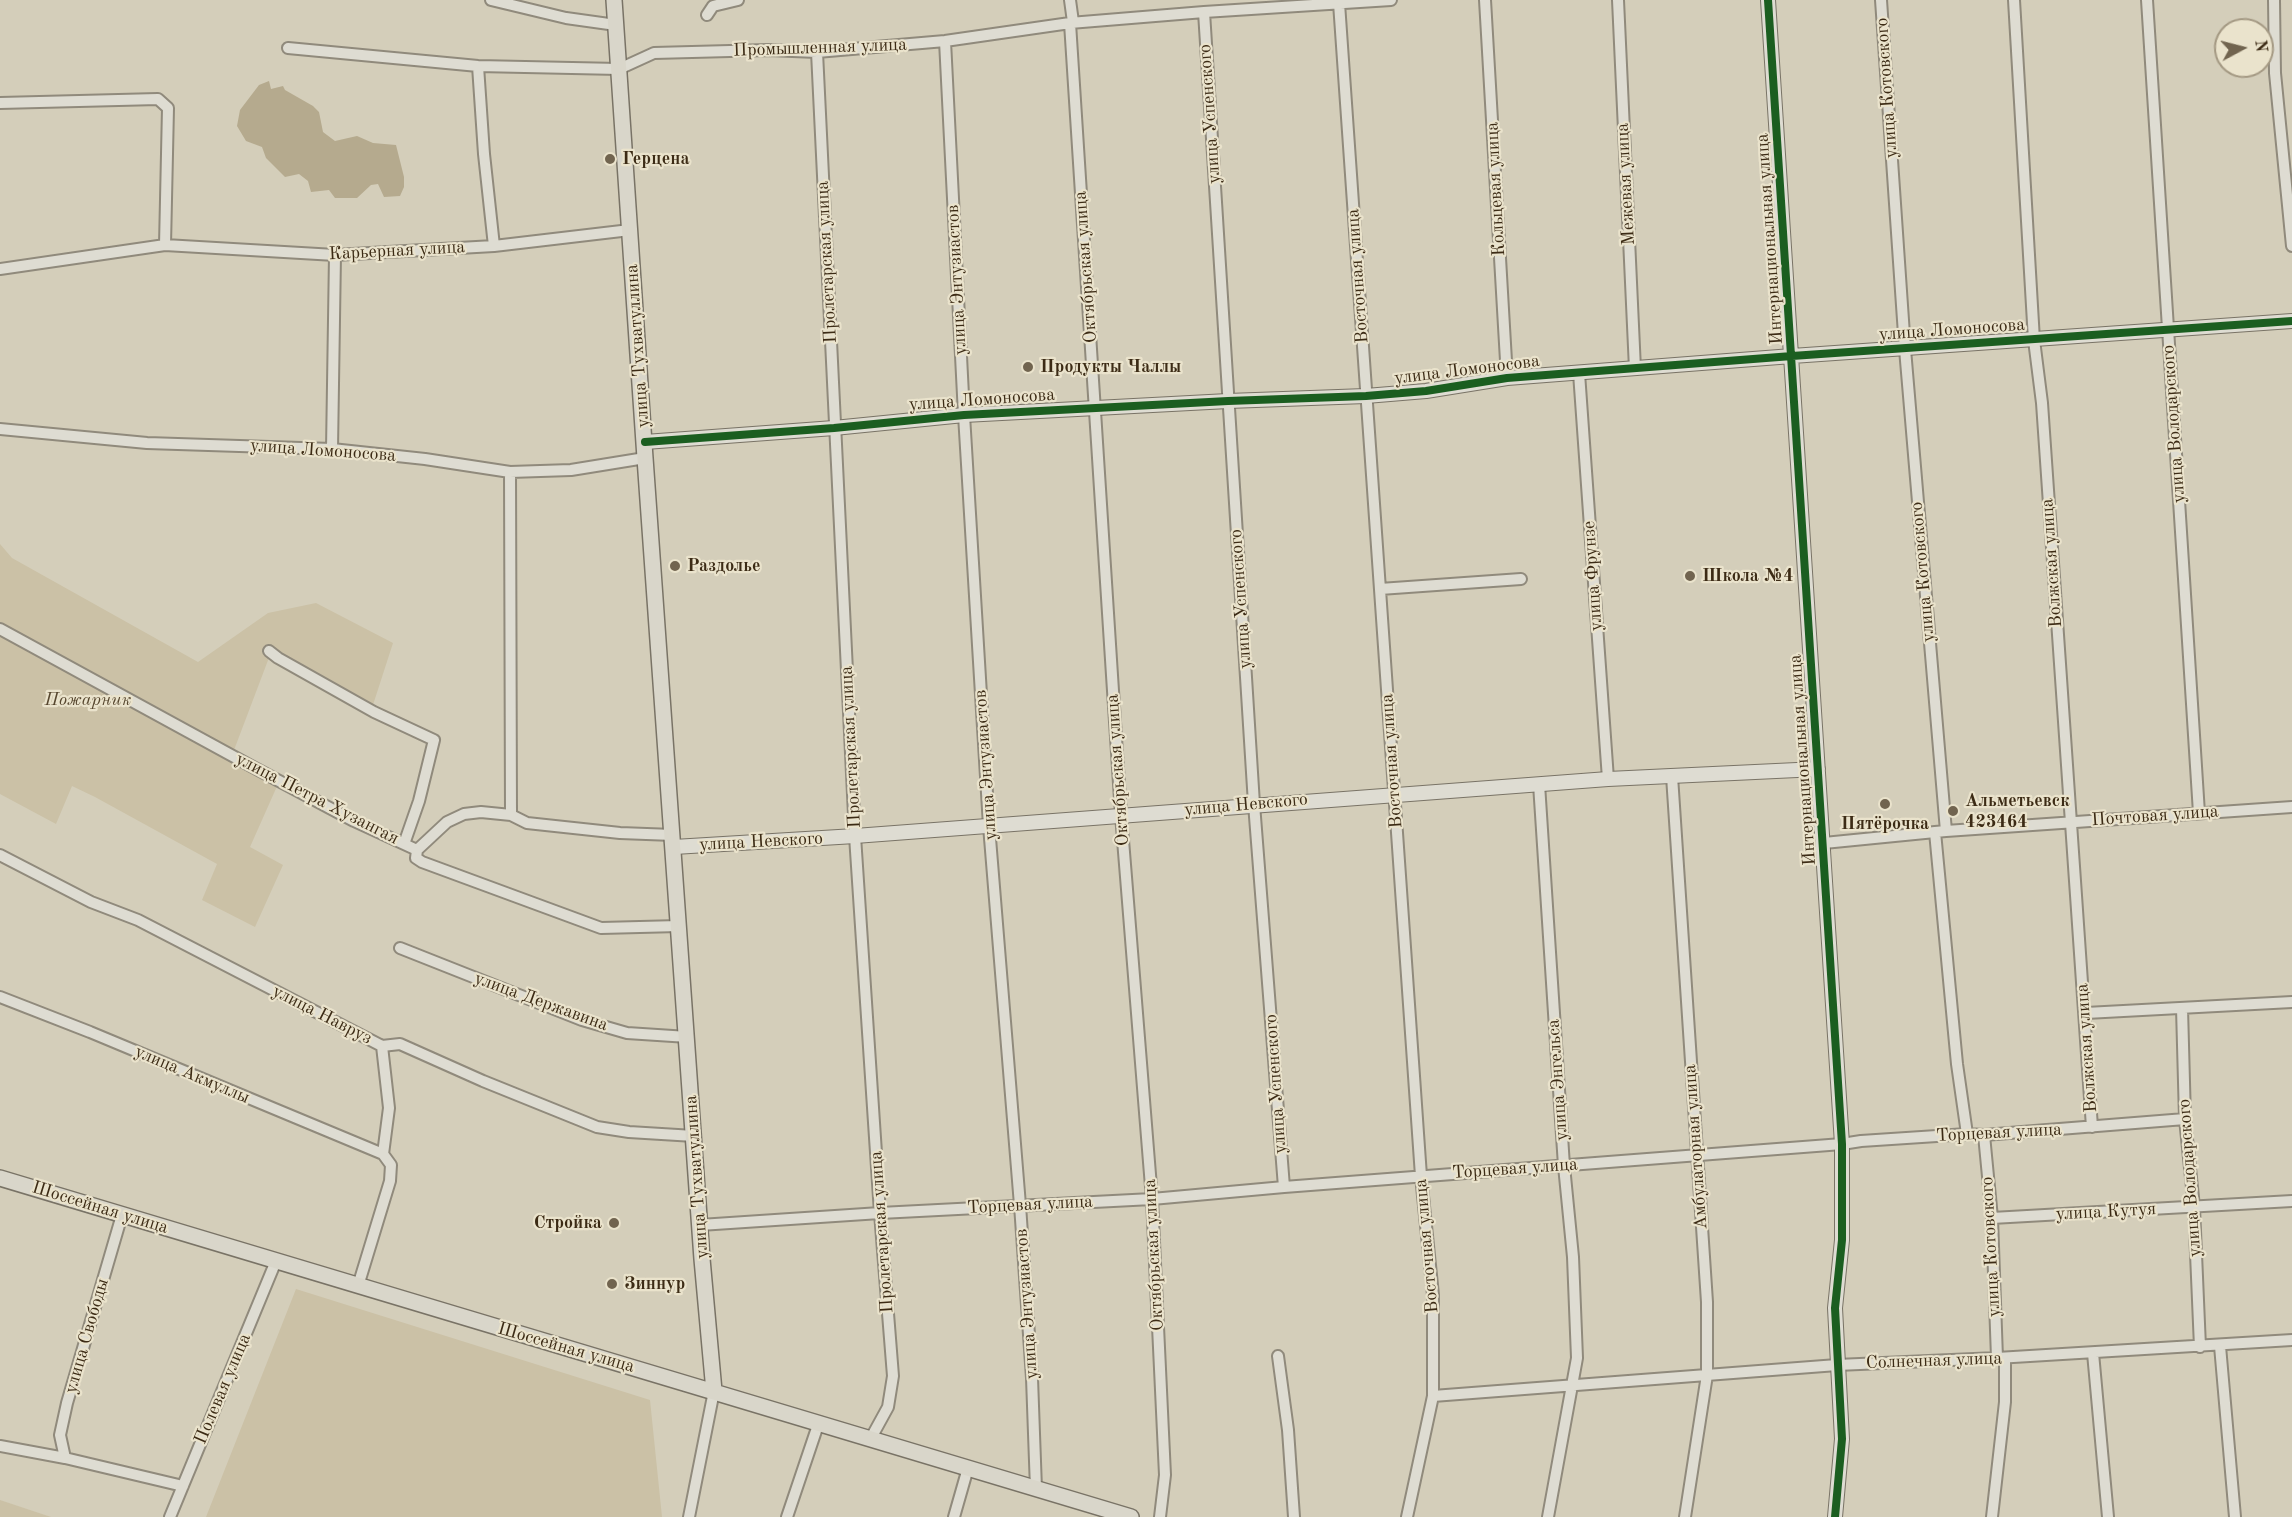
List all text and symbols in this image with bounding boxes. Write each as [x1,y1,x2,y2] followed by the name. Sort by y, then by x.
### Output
[1871,17,1903,159] street label: улица Котовского
[2214,18,2274,78] north arrow
[733,34,907,62] street label: Промышленная улица
[2251,39,2269,53] text: N
[1194,43,1226,185] street label: улица Успенского
[1482,121,1510,257] street label: Кольцевая улица
[1612,122,1640,246] street label: Межевая улица
[1752,133,1788,345] street label: Интернациональная улица
[622,148,690,170] place label: Герцена
[603,152,617,166] marker: Герцена
[812,180,842,344] street label: Пролетарская улица
[1070,190,1102,344] street label: Октябрьская улица
[942,204,972,356] street label: улица Энтузиастов
[1343,208,1373,344] street label: Восточная улица
[328,237,466,265] street label: Карьерная улица
[622,263,654,429] street label: улица Тухватуллина
[1878,314,2026,346] street label: улица Ломоносова
[2158,344,2190,504] street label: улица Володарского
[1393,350,1541,390] street label: улица Ломоносова
[1040,356,1181,378] place label: Продукты Чаллы
[1021,360,1035,374] marker: Продукты Чаллы
[908,384,1056,416] street label: улица Ломоносова
[249,435,397,467] street label: улица Ломоносова
[2037,498,2067,628] street label: Волжская улица
[1906,501,1940,643] street label: улица Котовского
[1578,520,1608,632] street label: улица Фрунзе
[1225,528,1257,670] street label: улица Успенского
[687,555,760,577] place label: Раздолье
[668,559,682,573] marker: Раздолье
[1702,565,1794,587] place label: Школа №4
[1683,569,1697,583] marker: Школа №4
[1785,654,1821,866] street label: Интернациональная улица
[836,665,866,829] street label: Пролетарская улица
[45,689,131,711] park label: Пожарник
[970,689,1002,841] street label: улица Энтузиастов
[1102,693,1134,847] street label: Октябрьская улица
[1377,693,1407,829] street label: Восточная улица
[232,748,402,850] street label: улица Петра Хузангая
[1183,789,1309,821] street label: улица Невского
[1965,790,2070,832] place label: Альметьевск 423464
[1878,797,1892,811] marker: Пятёрочка
[2091,801,2219,831] street label: Почтовая улица
[1946,804,1960,818] marker: Альметьевск 423464
[1841,813,1929,835] place label: Пятёрочка
[699,828,823,856] street label: улица Невского
[471,968,611,1036] street label: улица Державина
[269,981,375,1049] street label: улица Навруз
[2072,983,2102,1113] street label: Волжская улица
[1260,1013,1292,1155] street label: улица Успенского
[1543,1018,1573,1142] street label: улица Энгельса
[131,1041,253,1109] street label: улица Акмуллы
[1679,1064,1713,1230] street label: Амбулаторная улица
[681,1094,713,1260] street label: улица Тухватуллина
[2174,1098,2206,1258] street label: улица Володарского
[1936,1119,2062,1147] street label: Торцевая улица
[866,1150,898,1314] street label: Пролетарская улица
[1451,1154,1579,1184] street label: Торцевая улица
[1977,1176,2005,1318] street label: улица Котовского
[29,1177,171,1239] street label: Шоссейная улица
[1139,1178,1169,1332] street label: Октябрьская улица
[1410,1178,1444,1314] street label: Восточная улица
[967,1191,1093,1219] street label: Торцевая улица
[2055,1199,2157,1225] street label: улица Кутуя
[534,1212,602,1234] place label: Стройка
[607,1216,621,1230] marker: Стройка
[1011,1228,1043,1380] street label: улица Энтузиастов
[624,1273,685,1295] place label: Зиннур
[60,1276,114,1396] street label: улица Свободы
[605,1277,619,1291] marker: Зиннур
[495,1318,637,1378] street label: Шоссейная улица
[190,1330,256,1448] street label: Полевая улица
[1865,1348,2003,1374] street label: Солнечная улица

